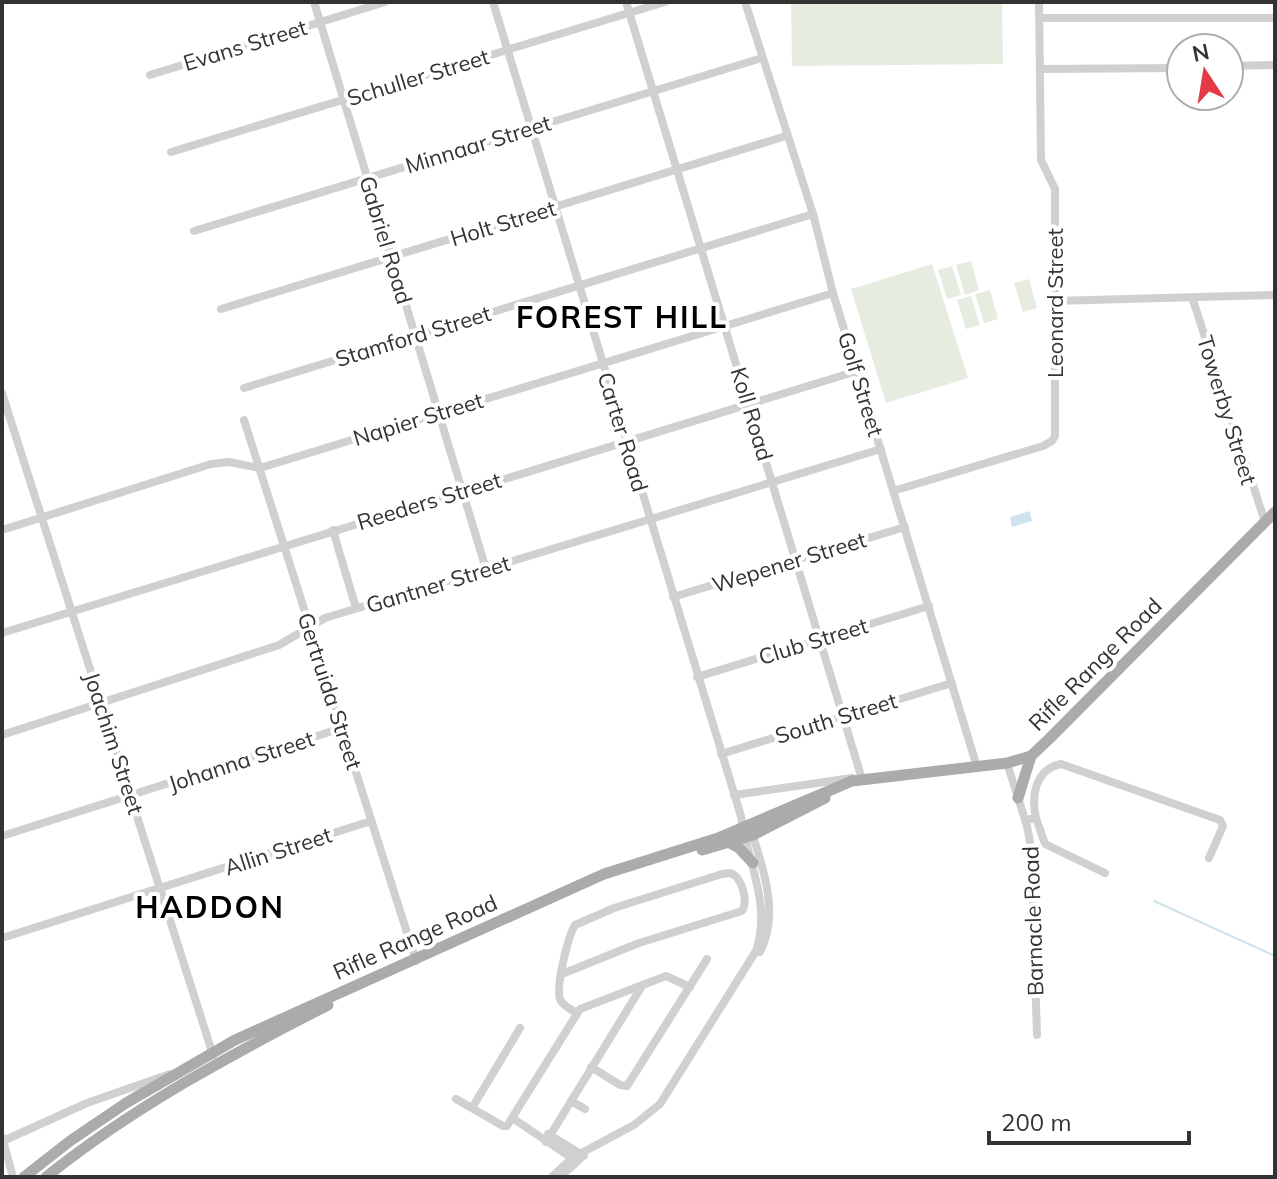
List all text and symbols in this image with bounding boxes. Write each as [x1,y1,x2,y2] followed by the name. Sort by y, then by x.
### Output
[180,13,310,77] street label: Evans Street
[1165,32,1245,112] north arrow
[1190,37,1212,68] text: N
[344,42,493,112] street label: Schuller Street
[402,108,555,179] street label: Minnaar Street
[353,173,419,307] street label: Gabriel Road
[447,194,559,252] street label: Holt Street
[1041,228,1069,378] street label: Leonard Street
[516,298,728,336] district label: FOREST HILL
[332,299,494,373] street label: Stamford Street
[832,328,890,440] street label: Golf Street
[1191,332,1263,488] street label: Towerby Street
[725,364,779,464] street label: Koll Road
[592,369,654,495] street label: Carter Road
[350,386,487,452] street label: Napier Street
[353,466,505,536] street label: Reeders Street
[709,525,870,599] street label: Wepener Street
[363,549,514,619] street label: Gantner Street
[1023,592,1167,736] street label: Rifle Range Road
[291,609,369,773] street label: Gertruida Street
[755,611,871,671] street label: Club Street
[78,668,150,818] street label: Joachim Street
[772,686,901,750] street label: South Street
[165,724,318,798] street label: Johanna Street
[221,820,336,882] street label: Allin Street
[1016,846,1050,996] street label: Barnacle Road
[135,888,285,926] district label: HADDON
[328,888,502,986] street label: Rifle Range Road
[989,1095,1189,1145] scale bar
[1001,1107,1072,1137] text: 200 m

